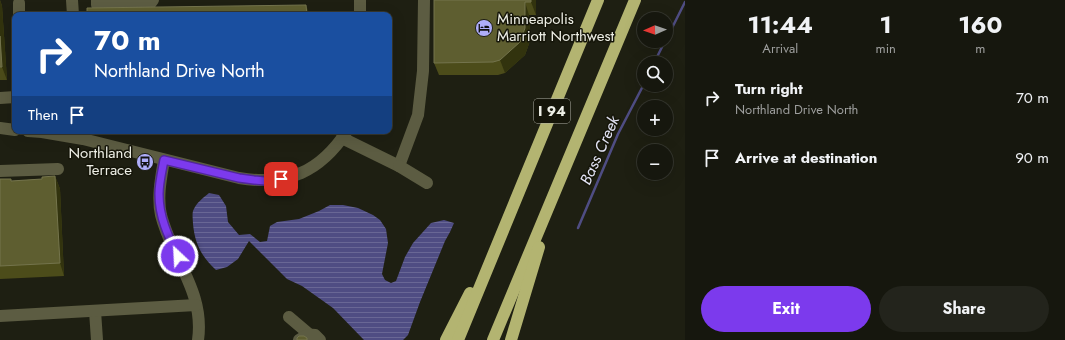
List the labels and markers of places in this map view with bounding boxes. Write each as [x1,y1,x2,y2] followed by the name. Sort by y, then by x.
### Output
[497,8,615,47] place label: Minneapolis Marriott Northwest
[474,18,494,38] hotel icon: Minneapolis Marriott Northwest
[68,142,132,181] place label: Northland Terrace
[135,152,155,172] bus stop icon: Northland Terrace
[264,162,298,196] pin

